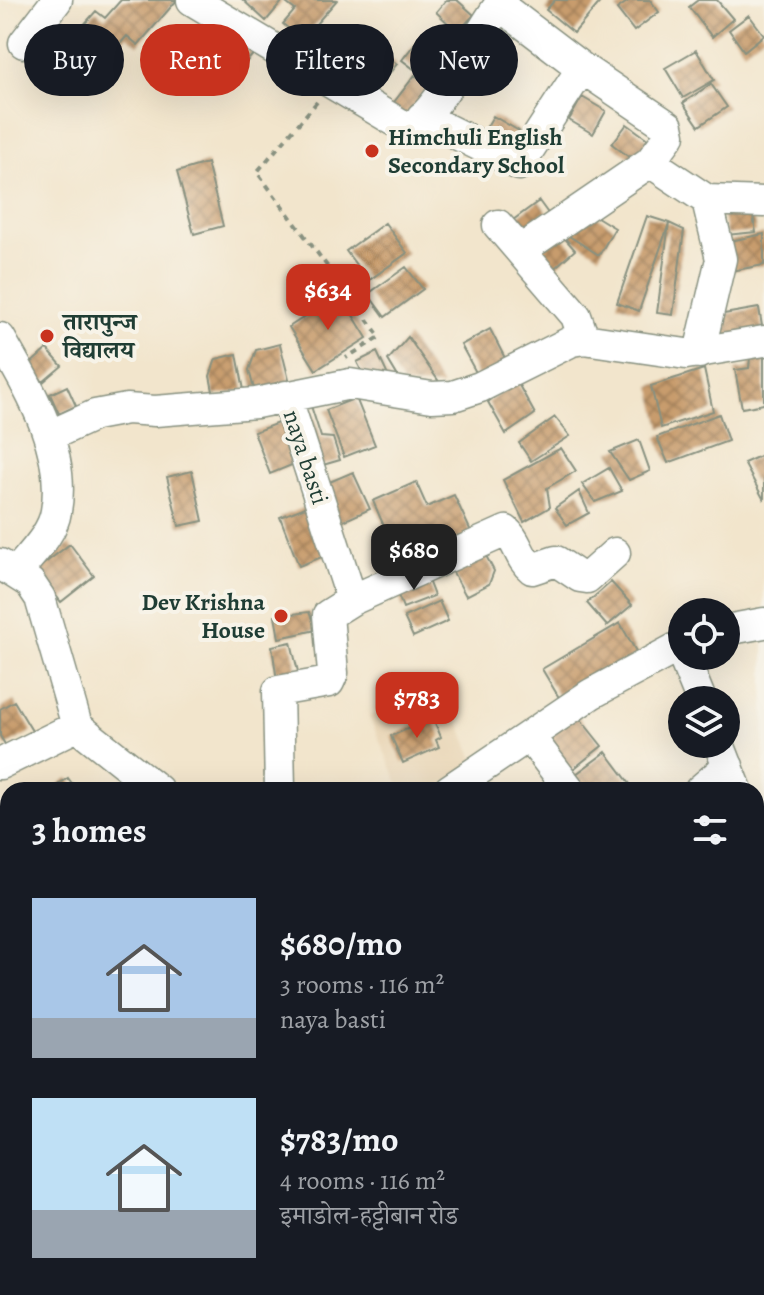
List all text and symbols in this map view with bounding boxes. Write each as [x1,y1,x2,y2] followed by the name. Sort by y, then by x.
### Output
[24,24,124,96] chip: Buy
[140,24,250,96] chip: Rent
[266,24,394,96] chip: Filters
[410,24,518,96] chip: New
[388,121,565,181] place label: Himchuli English Secondary School
[363,142,381,160] marker: Himchuli English Secondary School
[281,264,375,332] pin: $634
[304,272,352,307] text: $634
[61,306,139,366] place label: तारापुन्ज विद्यालय
[38,327,56,345] marker: तारापुन्ज विद्यालय
[276,406,336,508] street label: naya basti
[367,524,461,592] pin: $680
[389,532,439,567] text: $680
[142,586,265,646] place label: Dev Krishna House
[668,598,740,758] map controls
[668,598,740,670] button: locate
[272,607,290,625] marker: Dev Krishna House
[370,672,464,740] pin: $783
[394,680,440,715] text: $783
[668,686,740,758] button: layers
[32,807,147,854] text: 3 homes
[688,808,732,852] icon: filters
[280,920,402,967] text: $680/mo
[96,930,192,1026] icon: home
[280,967,444,1002] text: 3 rooms · 116 m²
[280,1002,386,1037] text: naya basti
[280,1116,399,1163] text: $783/mo
[96,1130,192,1226] icon: home
[280,1163,445,1198] text: 4 rooms · 116 m²
[280,1198,458,1233] text: इमाडोल-हट्टीबान रोड

